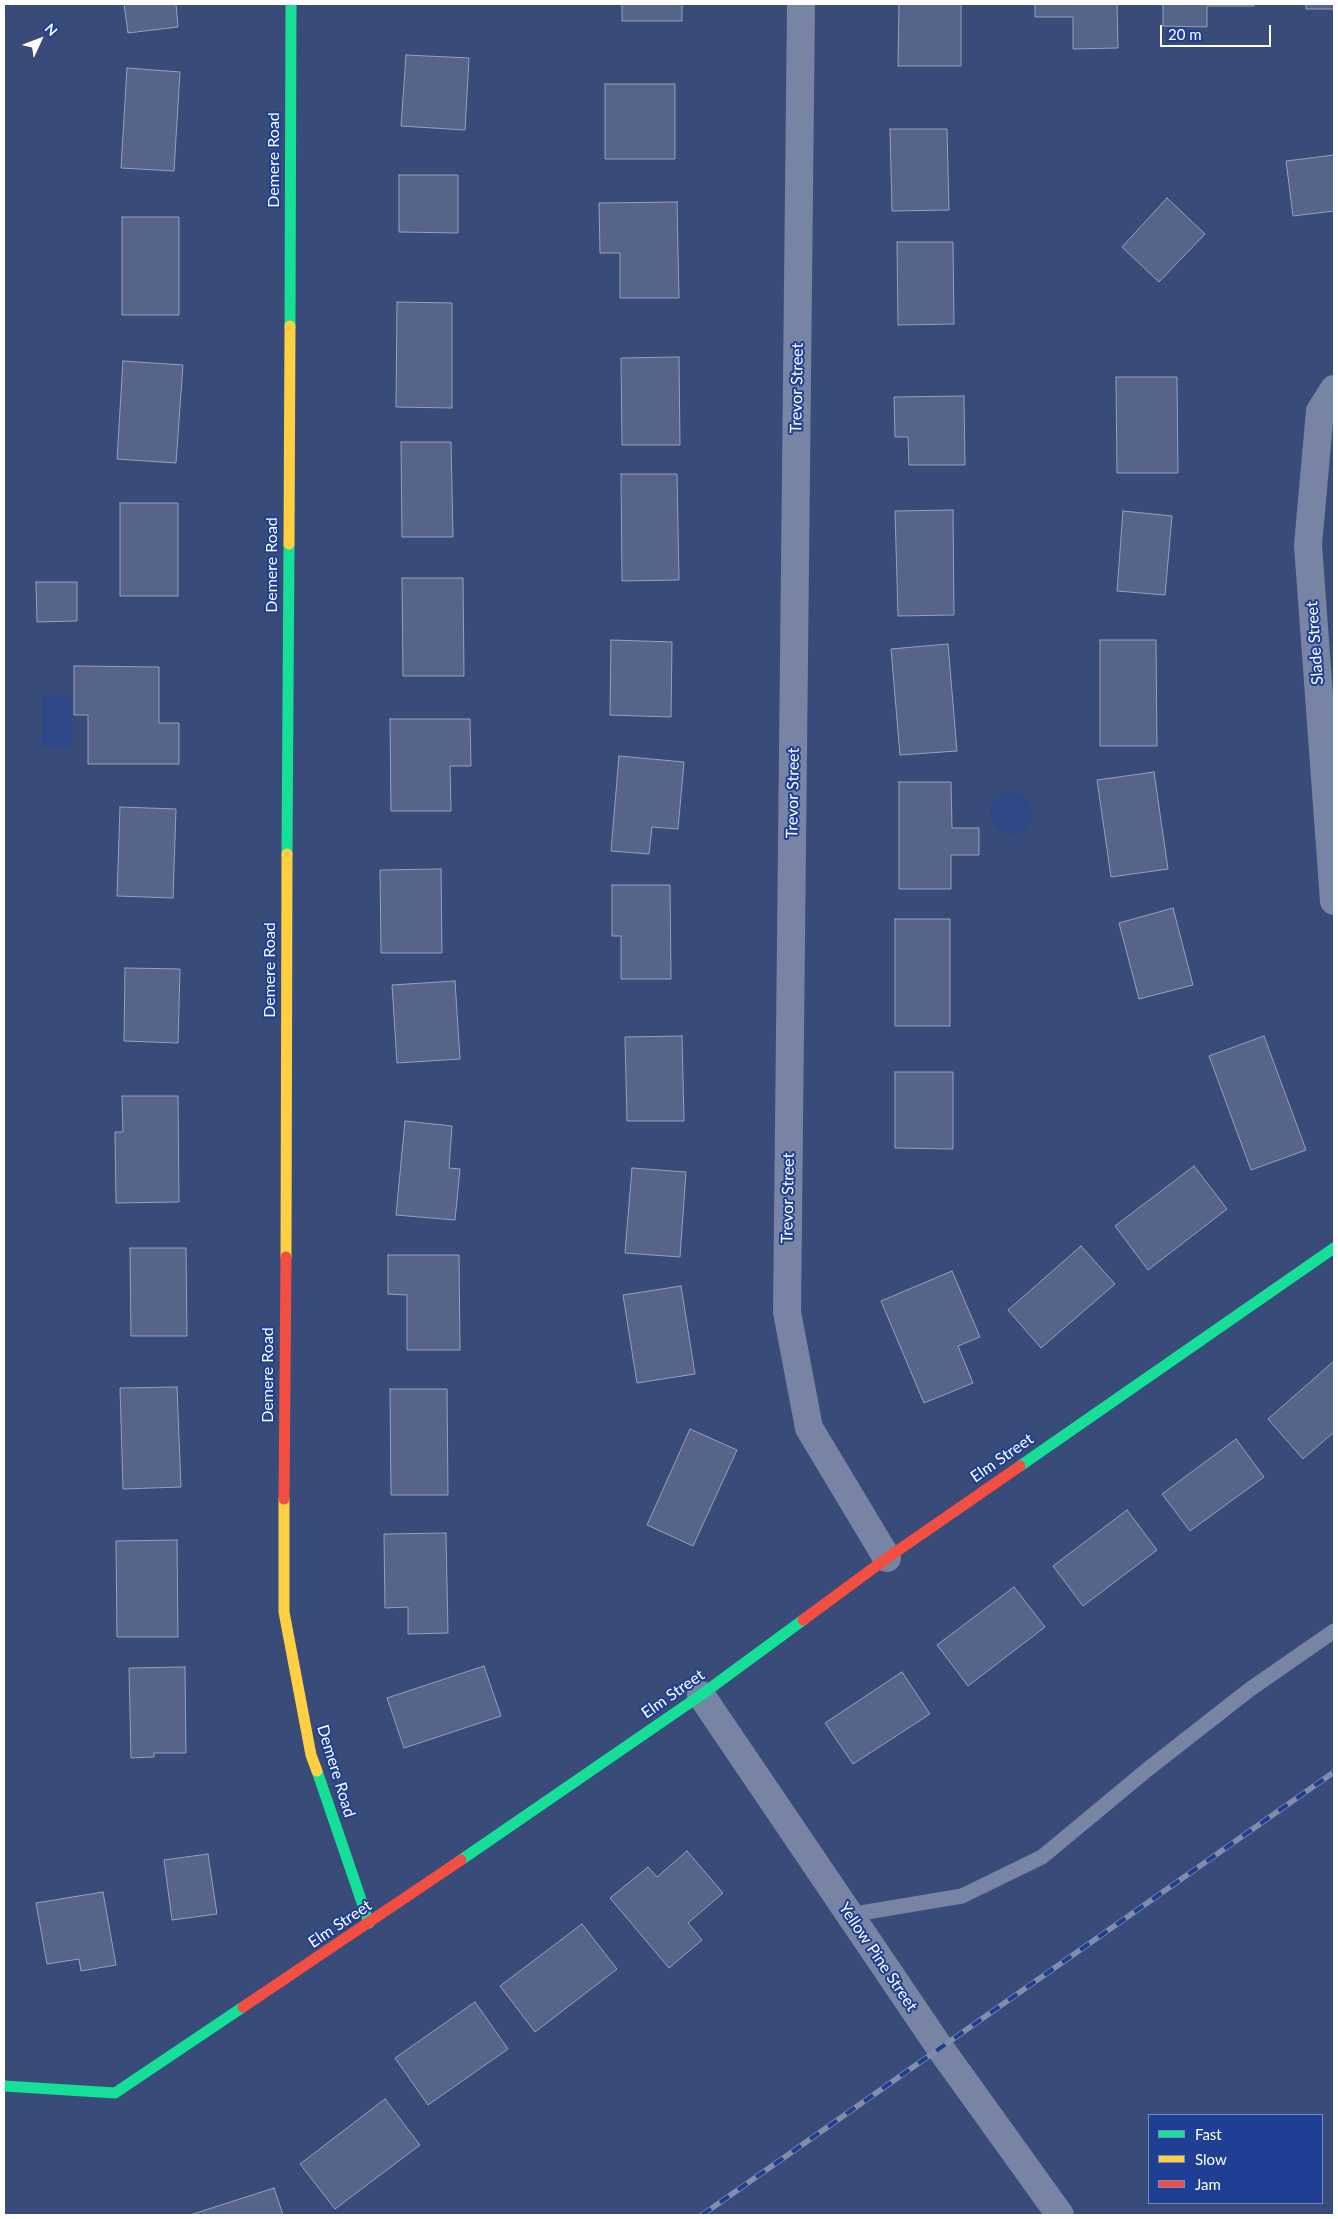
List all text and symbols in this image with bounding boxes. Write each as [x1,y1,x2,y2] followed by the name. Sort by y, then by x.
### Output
[15,15,65,65] north arrow
[1163,15,1274,47] scale bar
[41,20,61,39] text: N
[1168,25,1202,43] text: 20 m
[264,112,284,208] street label: Demere Road
[787,343,807,433] street label: Trevor Street
[262,517,282,613] street label: Demere Road
[1302,600,1328,686] street label: Slade Street
[783,748,803,838] street label: Trevor Street
[260,922,280,1018] street label: Demere Road
[778,1153,798,1243] street label: Trevor Street
[258,1327,278,1423] street label: Demere Road
[967,1429,1037,1487] street label: Elm Street
[638,1665,708,1723] street label: Elm Street
[313,1722,359,1820] street label: Demere Road
[305,1896,375,1952] street label: Elm Street
[835,1899,921,2015] street label: Yellow Pine Street
[1148,2114,1323,2204] legend
[1195,2125,1222,2143] text: Fast
[1195,2150,1227,2168] text: Slow
[1195,2175,1221,2193] text: Jam

